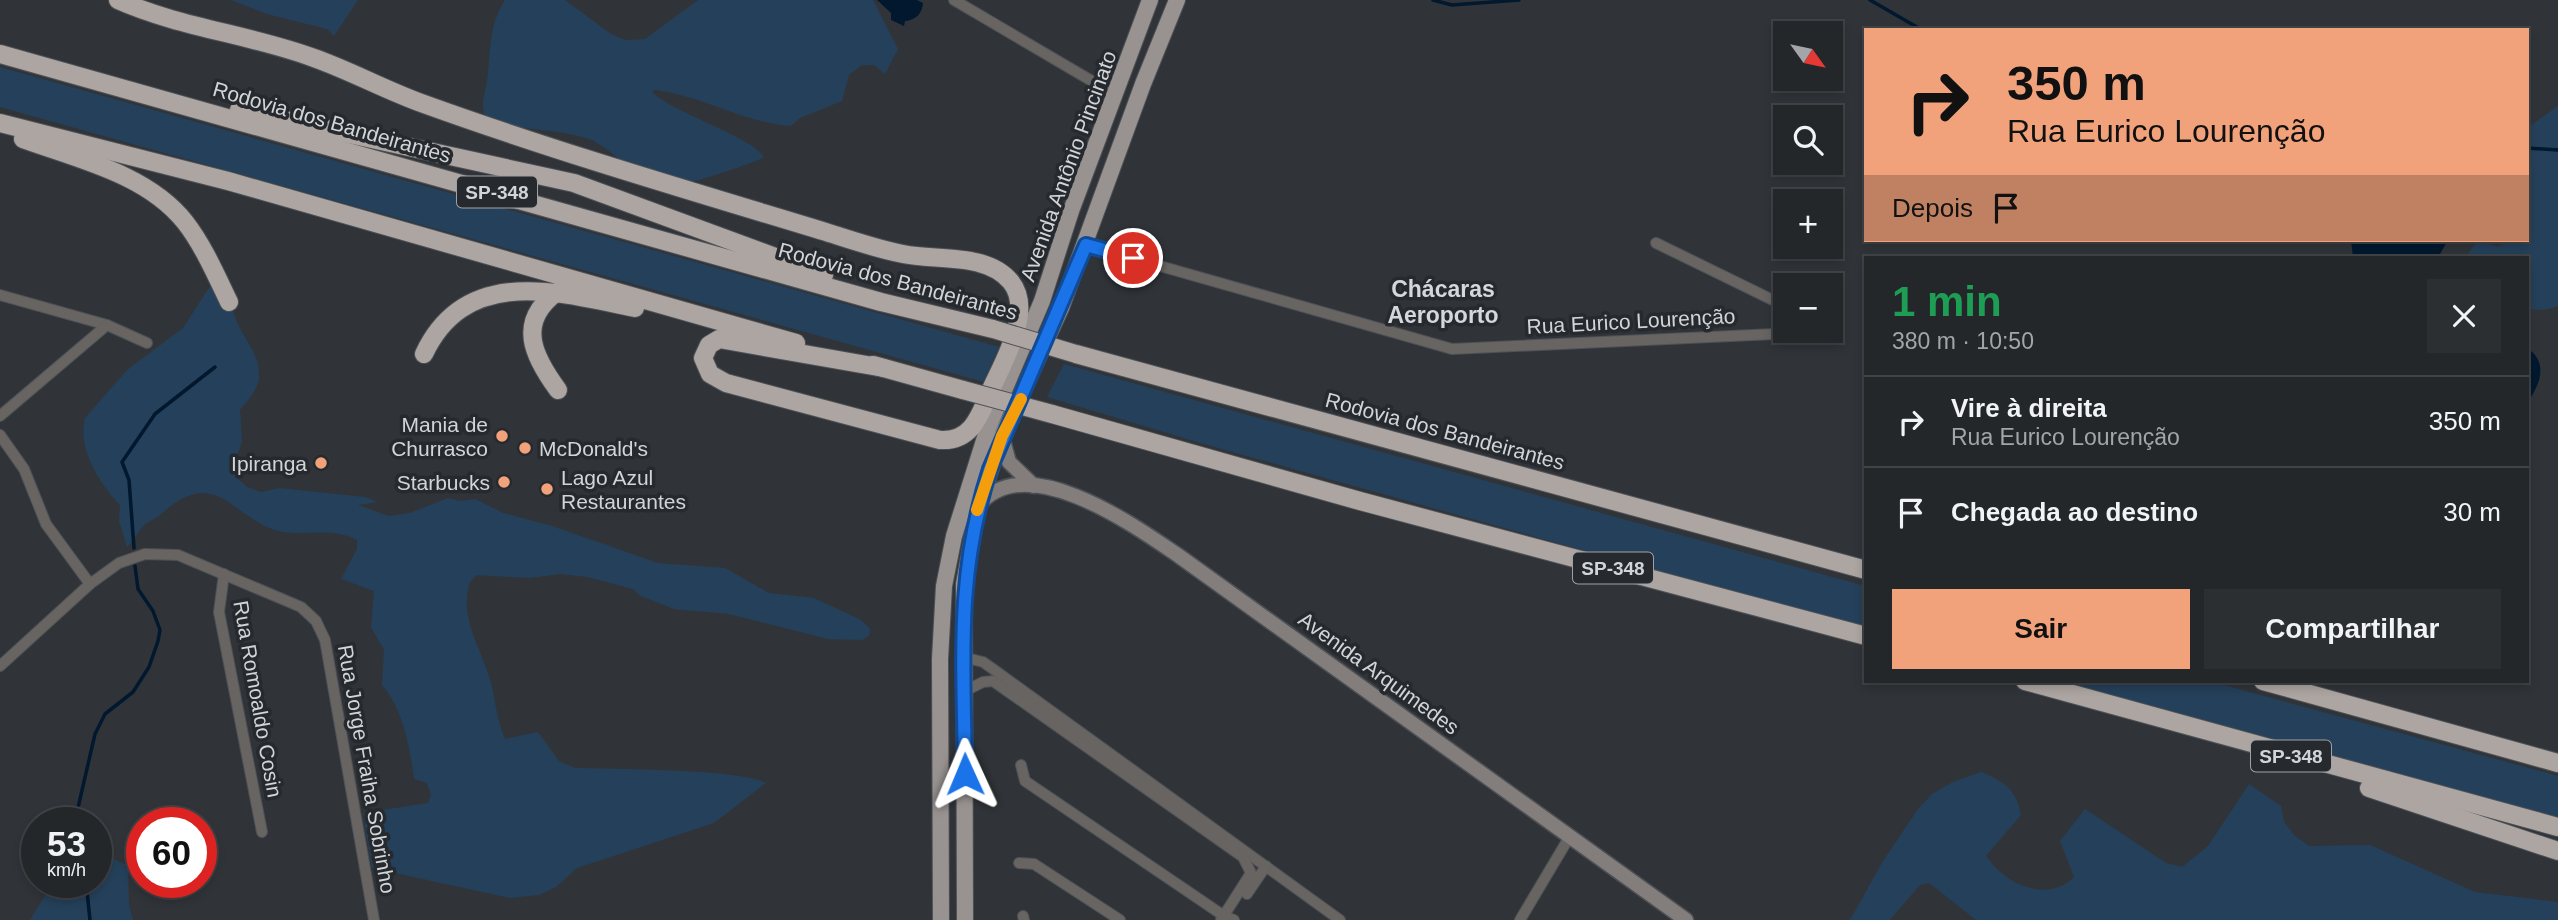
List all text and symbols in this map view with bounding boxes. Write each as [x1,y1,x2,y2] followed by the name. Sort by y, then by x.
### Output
[1773,21,1843,91] north arrow
[1773,21,1843,343] map controls
[1016,48,1120,284] street label: Avenida Antônio Pincinato
[1892,56,1983,147] icon: right
[2007,56,2146,110] text: 350 m
[210,77,454,167] street label: Rodovia dos Bandeirantes
[1773,105,1843,175] button: search
[2007,113,2325,149] text: Rua Eurico Lourenção
[457,176,537,208] road number: SP-348
[1773,189,1843,259] button: +
[1987,189,2025,227] icon: arrive
[1892,193,1973,223] text: Depois
[1103,228,1163,288] pin
[776,238,1020,324] street label: Rodovia dos Bandeirantes
[1114,239,1152,277] icon: arrive
[1773,273,1843,343] button: −
[1387,276,1499,328] district label: Chácaras Aeroporto
[1892,278,2002,325] text: 1 min
[2427,279,2501,353] button: close
[1526,304,1736,338] street label: Rua Eurico Lourenção
[1892,328,2034,354] text: 380 m · 10:50
[1323,388,1567,474] street label: Rodovia dos Bandeirantes
[1951,393,2107,423] text: Vire à direita
[1892,403,1930,441] icon: right
[2429,406,2501,436] text: 350 m
[391,413,488,460] place label: Mania de Churrasco
[1951,424,2180,450] text: Rua Eurico Lourenção
[494,428,510,444] marker: Mania de Churrasco
[539,437,648,460] place label: McDonald's
[517,440,533,456] marker: McDonald's
[231,452,307,475] place label: Ipiranga
[313,455,329,471] marker: Ipiranga
[561,466,686,513] place label: Lago Azul Restaurantes
[397,471,490,494] place label: Starbucks
[496,474,512,490] marker: Starbucks
[539,481,555,497] marker: Lago Azul Restaurantes
[1892,494,1930,532] icon: arrive
[1951,497,2198,527] text: Chegada ao destino
[2443,497,2501,527] text: 30 m
[1573,552,1653,583] road number: SP-348
[1892,589,2190,669] button: Sair
[2204,589,2501,669] button: Compartilhar
[229,599,287,799] street label: Rua Romoaldo Cosin
[1294,607,1464,739] street label: Avenida Arquimedes
[334,643,400,895] street label: Rua Jorge Fraiha Sobrinho
[928,737,1002,811] position arrow
[2251,740,2331,772] road number: SP-348
[126,807,217,898] speed limit sign: 60
[47,824,86,863] text: 53
[47,860,86,880] text: km/h

